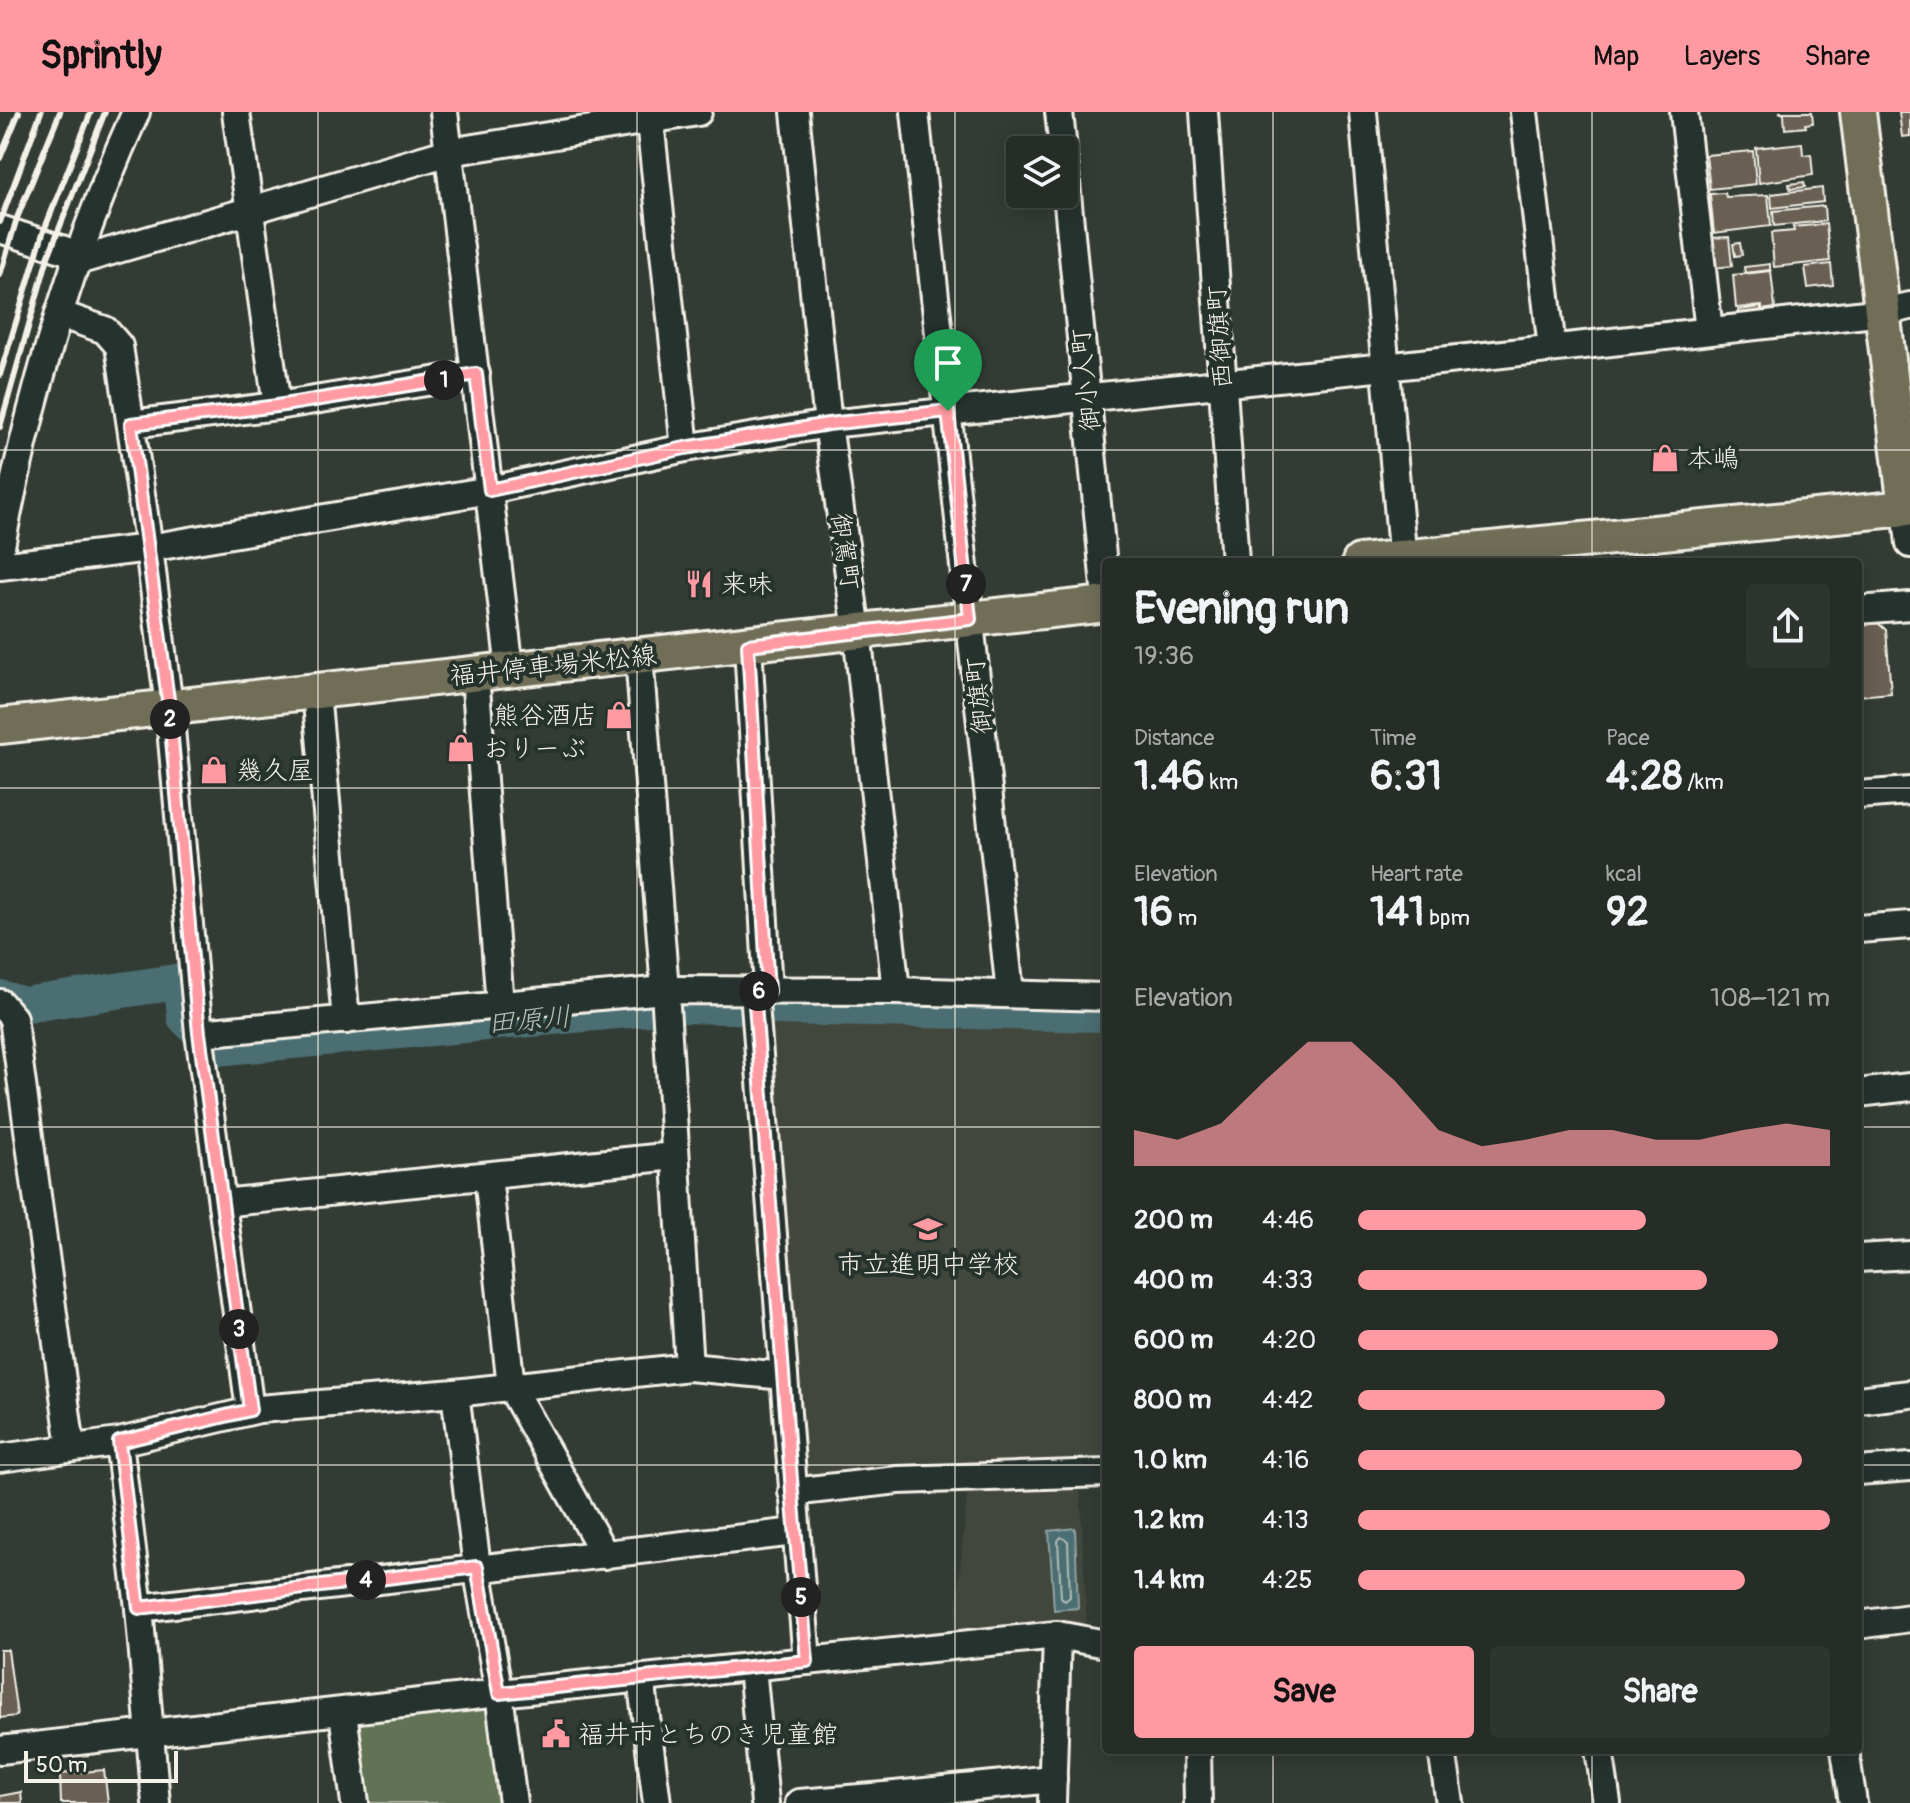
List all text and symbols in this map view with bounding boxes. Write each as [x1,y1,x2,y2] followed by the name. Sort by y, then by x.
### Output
[40,32,162,80] text: Sprintly
[1593,39,1639,74] text: Map
[1683,39,1760,74] text: Layers
[1804,39,1870,74] text: Share
[1006,136,1078,208] map controls
[1006,136,1078,208] button: layers
[1200,284,1240,390] street label: 西御旗町
[1065,327,1107,433] street label: 御小人町
[914,329,982,411] pin
[926,341,970,385] icon: arrive
[424,360,464,400] pin: 1
[440,366,448,394] text: 1
[1650,443,1680,473] shop icon: 本嶋
[1687,443,1739,475] place label: 本嶋
[824,510,866,592] street label: 御駕町
[946,564,986,604] pin: 7
[684,569,714,599] restaurant icon: 来味
[721,569,773,601] place label: 来味
[960,570,972,598] text: 7
[1134,582,1349,637] text: Evening run
[1746,584,1830,668] button: share
[448,639,658,693] street label: 福井停車場米松線
[1134,640,1194,672] text: 19:36
[959,655,999,736] street label: 御旗町
[150,699,190,739] pin: 2
[493,700,597,732] place label: 熊谷酒店
[604,700,634,730] shop icon: 熊谷酒店
[164,705,176,733] text: 2
[1134,724,1214,752] text: Distance
[1370,724,1416,752] text: Time
[1606,724,1650,752] text: Pace
[446,733,476,763] shop icon: おりーぶ
[483,733,586,765] place label: おりーぶ
[1134,752,1205,801] text: 1.46
[1370,752,1442,801] text: 6:31
[1606,752,1682,801] text: 4:28
[199,755,229,785] shop icon: 幾久屋
[236,755,314,787] place label: 幾久屋
[1205,768,1238,796] text: km
[1682,768,1724,796] text: /km
[1134,860,1218,888] text: Elevation
[1370,860,1463,888] text: Heart rate
[1606,860,1642,888] text: kcal
[1134,888,1173,937] text: 16
[1370,888,1424,937] text: 141
[1606,888,1649,937] text: 92
[1173,904,1197,932] text: m
[1424,904,1470,932] text: bpm
[739,971,779,1011] pin: 6
[753,977,765,1005] text: 6
[1134,982,1233,1014] text: Elevation
[1710,982,1830,1014] text: 108–121 m
[486,999,573,1042] water label: 田原川
[1134,1204,1213,1236] text: 200 m
[1262,1204,1314,1236] text: 4:46
[913,1214,943,1244] school or university icon: 市立進明中学校
[837,1249,1019,1281] place label: 市立進明中学校
[1134,1264,1213,1296] text: 400 m
[1262,1264,1313,1296] text: 4:33
[219,1309,259,1349] pin: 3
[233,1315,245,1343] text: 3
[1134,1324,1213,1356] text: 600 m
[1262,1324,1316,1356] text: 4:20
[1134,1384,1211,1416] text: 800 m
[1262,1384,1314,1416] text: 4:42
[1134,1444,1207,1476] text: 1.0 km
[1262,1444,1309,1476] text: 4:16
[1134,1504,1204,1536] text: 1.2 km
[1262,1504,1309,1536] text: 4:13
[346,1560,386,1600] pin: 4
[1134,1564,1205,1596] text: 1.4 km
[1262,1564,1313,1596] text: 4:25
[360,1566,372,1594] text: 4
[781,1577,821,1617] pin: 5
[795,1583,807,1611] text: 5
[1134,1646,1474,1738] button: Save
[1490,1646,1830,1738] button: Share
[541,1719,571,1749] public building icon: 福井市とちのき児童館
[578,1719,838,1751] place label: 福井市とちのき児童館
[24,1747,178,1783] scale bar
[36,1751,87,1779] text: 50 m

